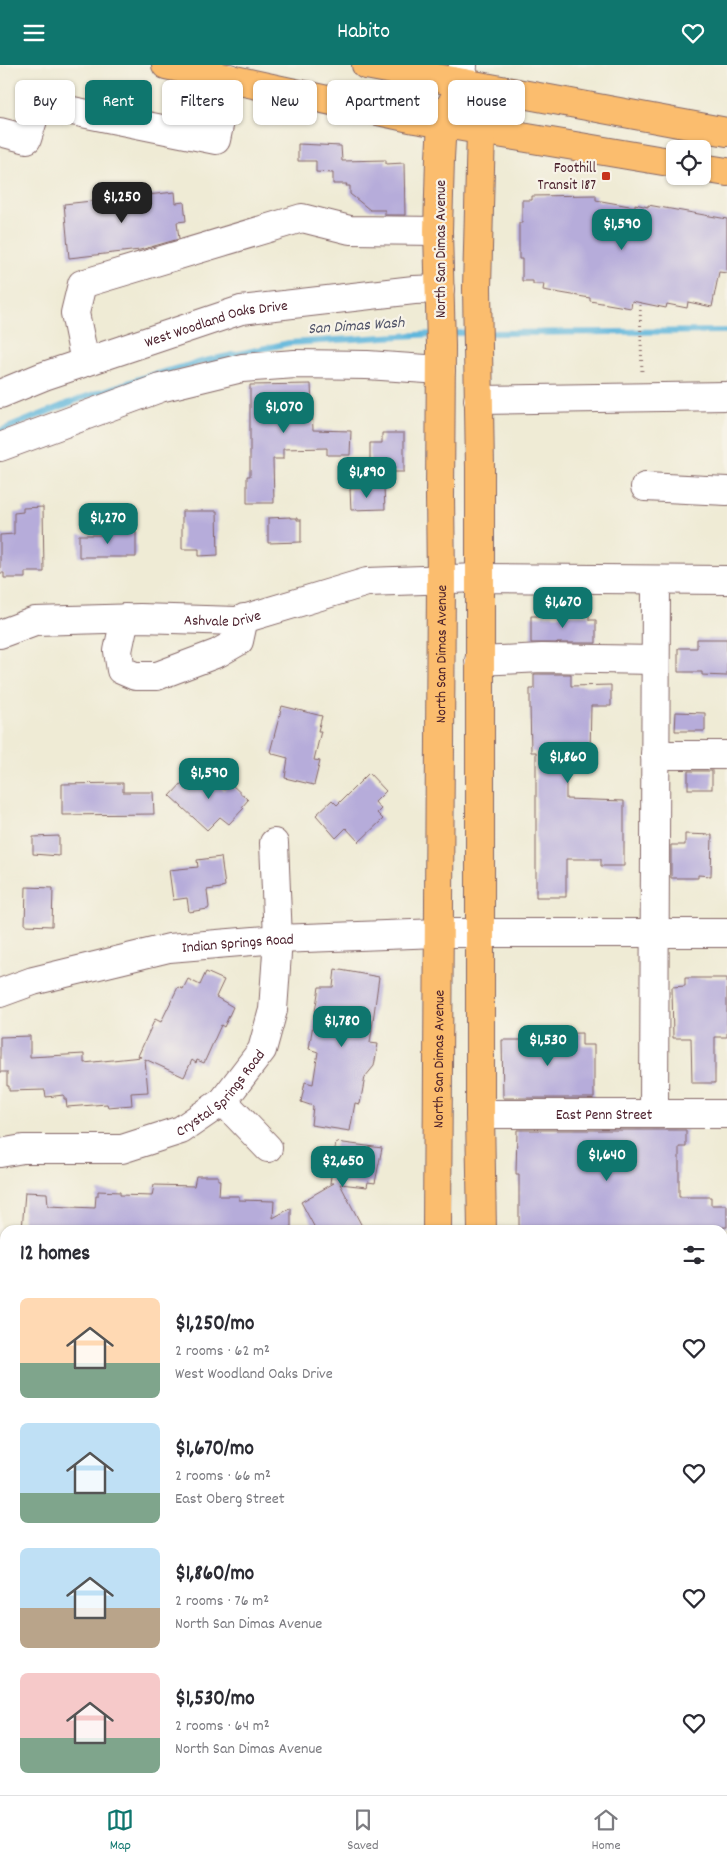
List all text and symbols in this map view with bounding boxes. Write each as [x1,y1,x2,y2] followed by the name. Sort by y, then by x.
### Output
[337,17,390,48] text: Habito
[20,19,48,47] icon: menu
[679,19,707,47] icon: heart
[15,80,75,125] chip: Buy
[85,80,152,125] chip: Rent
[162,80,243,125] chip: Filters
[253,80,317,125] chip: New
[327,80,438,125] chip: Apartment
[448,80,525,125] chip: House
[666,140,711,185] map controls
[666,140,711,185] button: locate
[537,158,596,197] place label: Foothill Transit 187
[600,170,612,182] marker: Foothill Transit 187
[431,180,453,318] street label: North San Dimas Avenue
[81,181,163,224] pin: $1,250
[103,186,141,209] text: $1,250
[581,209,663,251] pin: $1,590
[603,213,641,236] text: $1,590
[142,296,289,355] street label: West Woodland Oaks Drive
[307,312,406,341] water label: San Dimas Wash
[243,391,325,434] pin: $1,070
[265,396,303,419] text: $1,070
[326,457,408,499] pin: $1,890
[348,461,386,484] text: $1,890
[67,503,149,545] pin: $1,270
[90,507,126,530] text: $1,270
[431,584,454,723] street label: North San Dimas Avenue
[522,587,604,629] pin: $1,670
[544,591,582,614] text: $1,670
[184,605,264,634] street label: Ashvale Drive
[527,741,609,784] pin: $1,860
[549,746,587,769] text: $1,860
[168,757,250,800] pin: $1,590
[190,762,228,785] text: $1,590
[181,929,294,960] street label: Indian Springs Road
[429,989,451,1128] street label: North San Dimas Avenue
[301,1005,383,1048] pin: $1,780
[324,1010,360,1033] text: $1,780
[507,1025,589,1067] pin: $1,530
[529,1029,567,1052] text: $1,530
[174,1046,271,1144] street label: Crystal Springs Road
[556,1105,653,1127] street label: East Penn Street
[566,1139,648,1182] pin: $1,640
[588,1144,626,1167] text: $1,640
[302,1145,384,1188] pin: $2,650
[322,1150,364,1173] text: $2,650
[20,1240,90,1270] text: 12 homes
[680,1241,708,1269] icon: filters
[175,1310,254,1340] text: $1,250/mo
[60,1318,120,1378] icon: home
[680,1334,708,1362] icon: heart
[175,1340,270,1363] text: 2 rooms · 62 m²
[175,1363,333,1386] text: West Woodland Oaks Drive
[175,1435,254,1465] text: $1,670/mo
[60,1443,120,1503] icon: home
[680,1459,708,1487] icon: heart
[175,1465,271,1488] text: 2 rooms · 66 m²
[175,1488,285,1511] text: East Oberg Street
[175,1560,254,1590] text: $1,860/mo
[60,1568,120,1628] icon: home
[680,1584,708,1612] icon: heart
[175,1590,269,1613] text: 2 rooms · 76 m²
[175,1613,322,1636] text: North San Dimas Avenue
[175,1685,255,1715] text: $1,530/mo
[60,1693,120,1753] icon: home
[680,1709,708,1737] icon: heart
[175,1715,270,1738] text: 2 rooms · 64 m²
[175,1738,322,1761] text: North San Dimas Avenue
[106,1806,134,1856] tab: Map
[347,1806,379,1856] tab: Saved
[591,1806,621,1856] tab: Home

